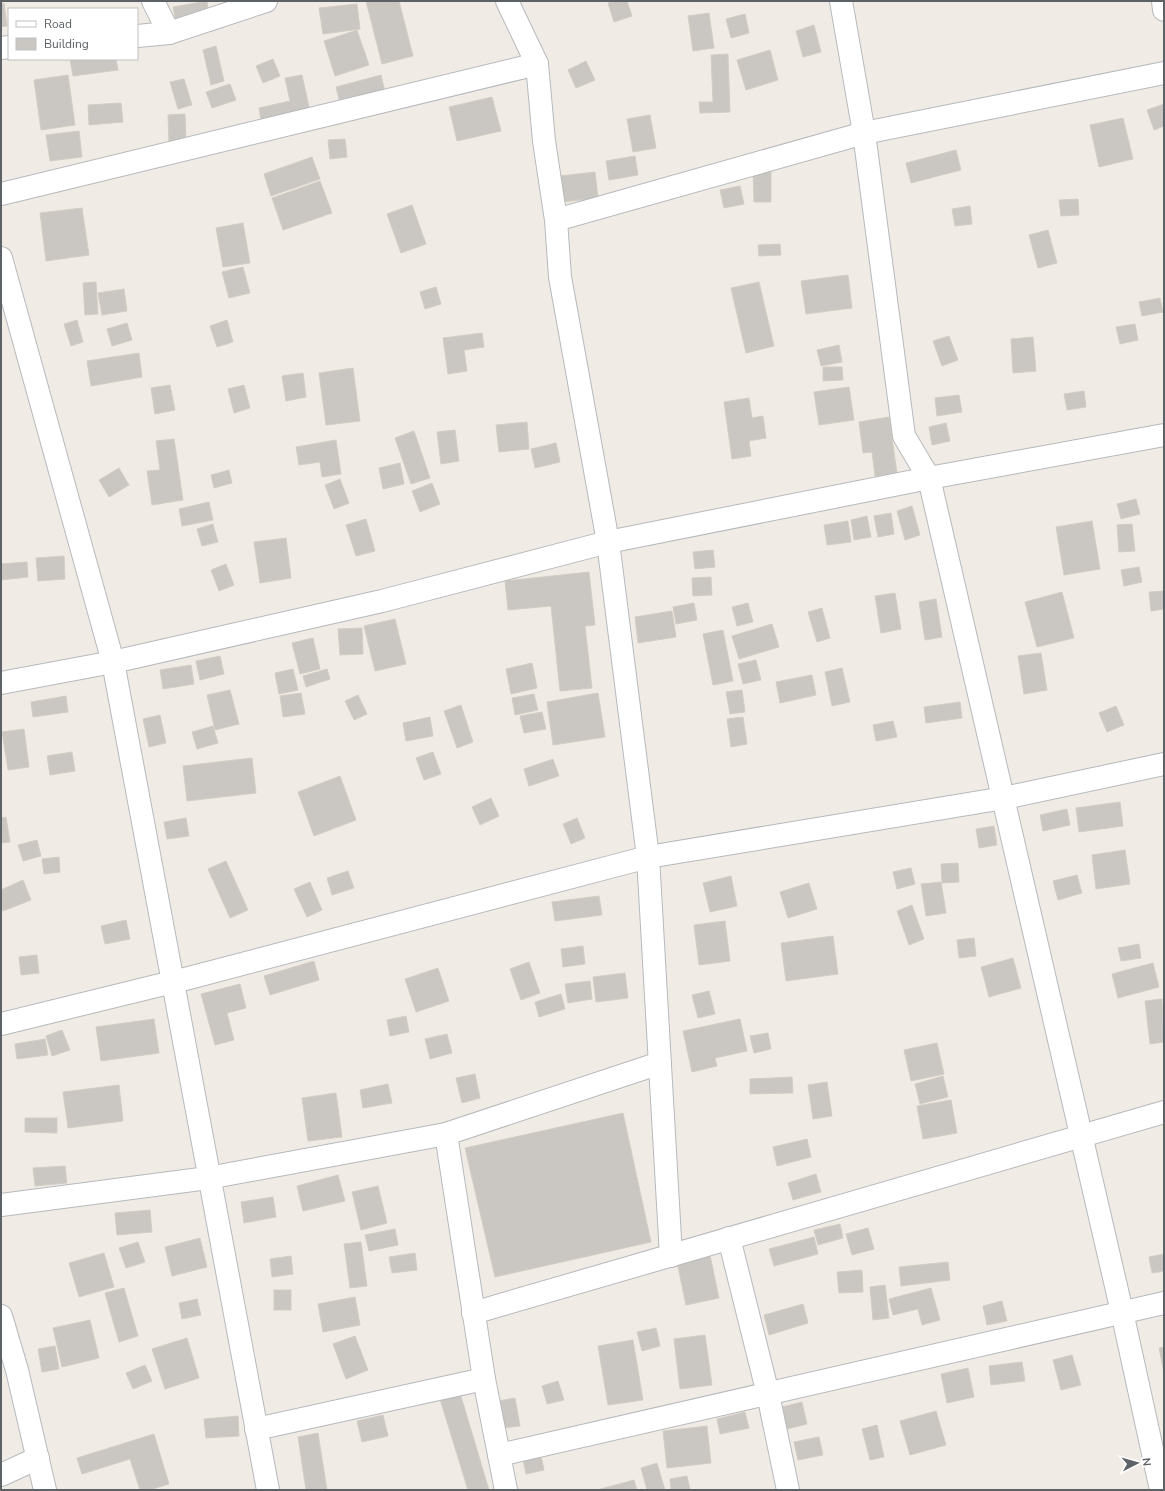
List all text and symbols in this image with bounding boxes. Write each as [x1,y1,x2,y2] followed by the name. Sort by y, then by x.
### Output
[8,8,138,60] legend
[44,16,72,32] text: Road
[44,36,89,52] text: Building
[1117,1443,1157,1483] north arrow
[1139,1457,1154,1467] text: N

